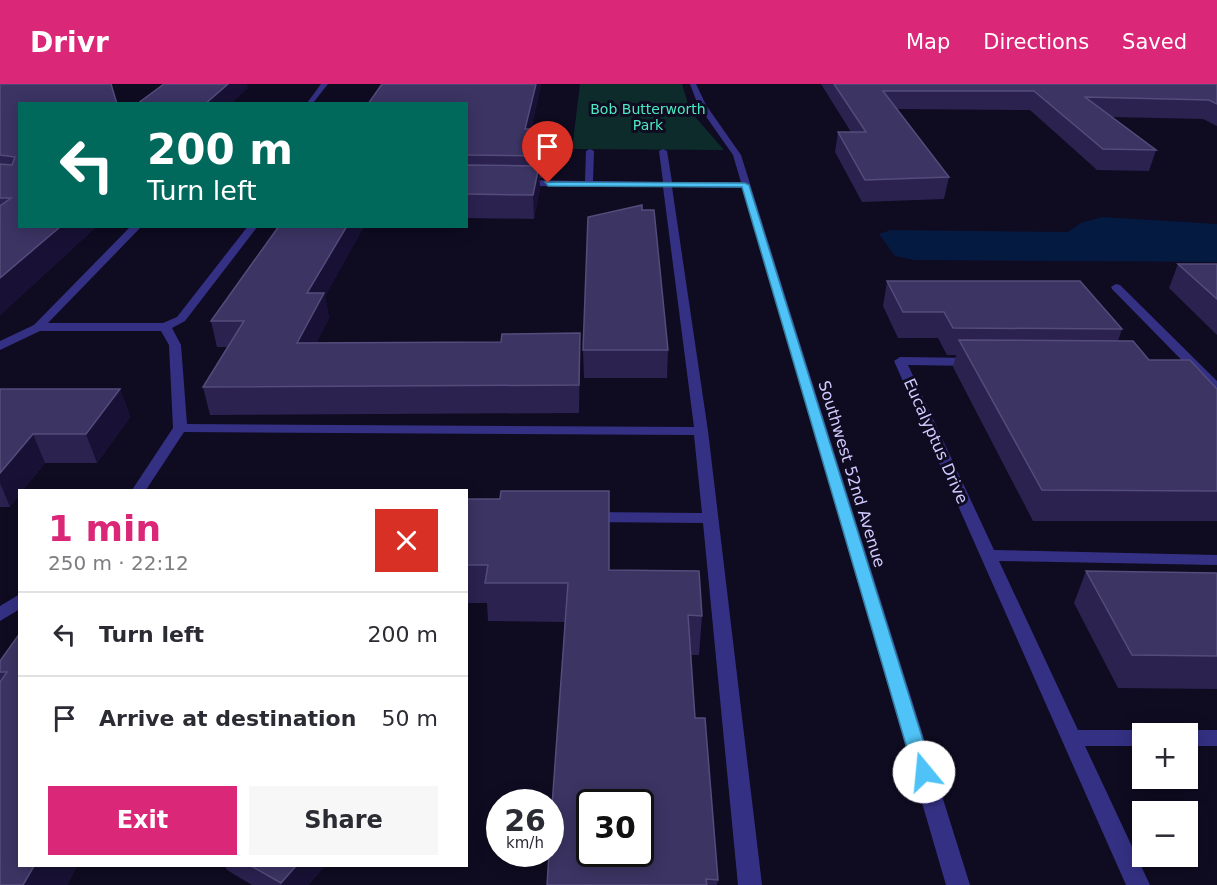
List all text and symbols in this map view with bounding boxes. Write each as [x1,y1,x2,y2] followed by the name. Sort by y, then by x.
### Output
[30,26,109,59] text: Drivr
[906,30,950,54] text: Map
[983,30,1089,54] text: Directions
[1122,30,1187,54] text: Saved
[590,101,706,133] park label: Bob Butterworth Park
[522,121,573,183] pin
[147,125,293,174] text: 200 m
[48,126,126,204] icon: left
[531,130,564,163] icon: arrive
[147,175,257,206] text: Turn left
[900,375,972,507] street label: Eucalyptus Drive
[815,378,889,570] street label: Southwest 52nd Avenue
[48,508,161,549] text: 1 min
[375,509,438,572] button: close
[48,551,189,575] text: 250 m · 22:12
[48,618,81,651] icon: left
[99,622,204,647] text: Turn left
[368,622,438,647] text: 200 m
[48,702,81,735] icon: arrive
[99,706,356,731] text: Arrive at destination
[382,706,438,731] text: 50 m
[1132,723,1198,867] map controls
[1132,723,1198,789] button: +
[892,740,956,804] position arrow
[48,786,237,855] button: Exit
[249,786,438,855] button: Share
[576,789,654,867] speed limit sign: 30
[1132,801,1198,867] button: −
[504,803,546,838] text: 26
[506,834,544,852] text: km/h

